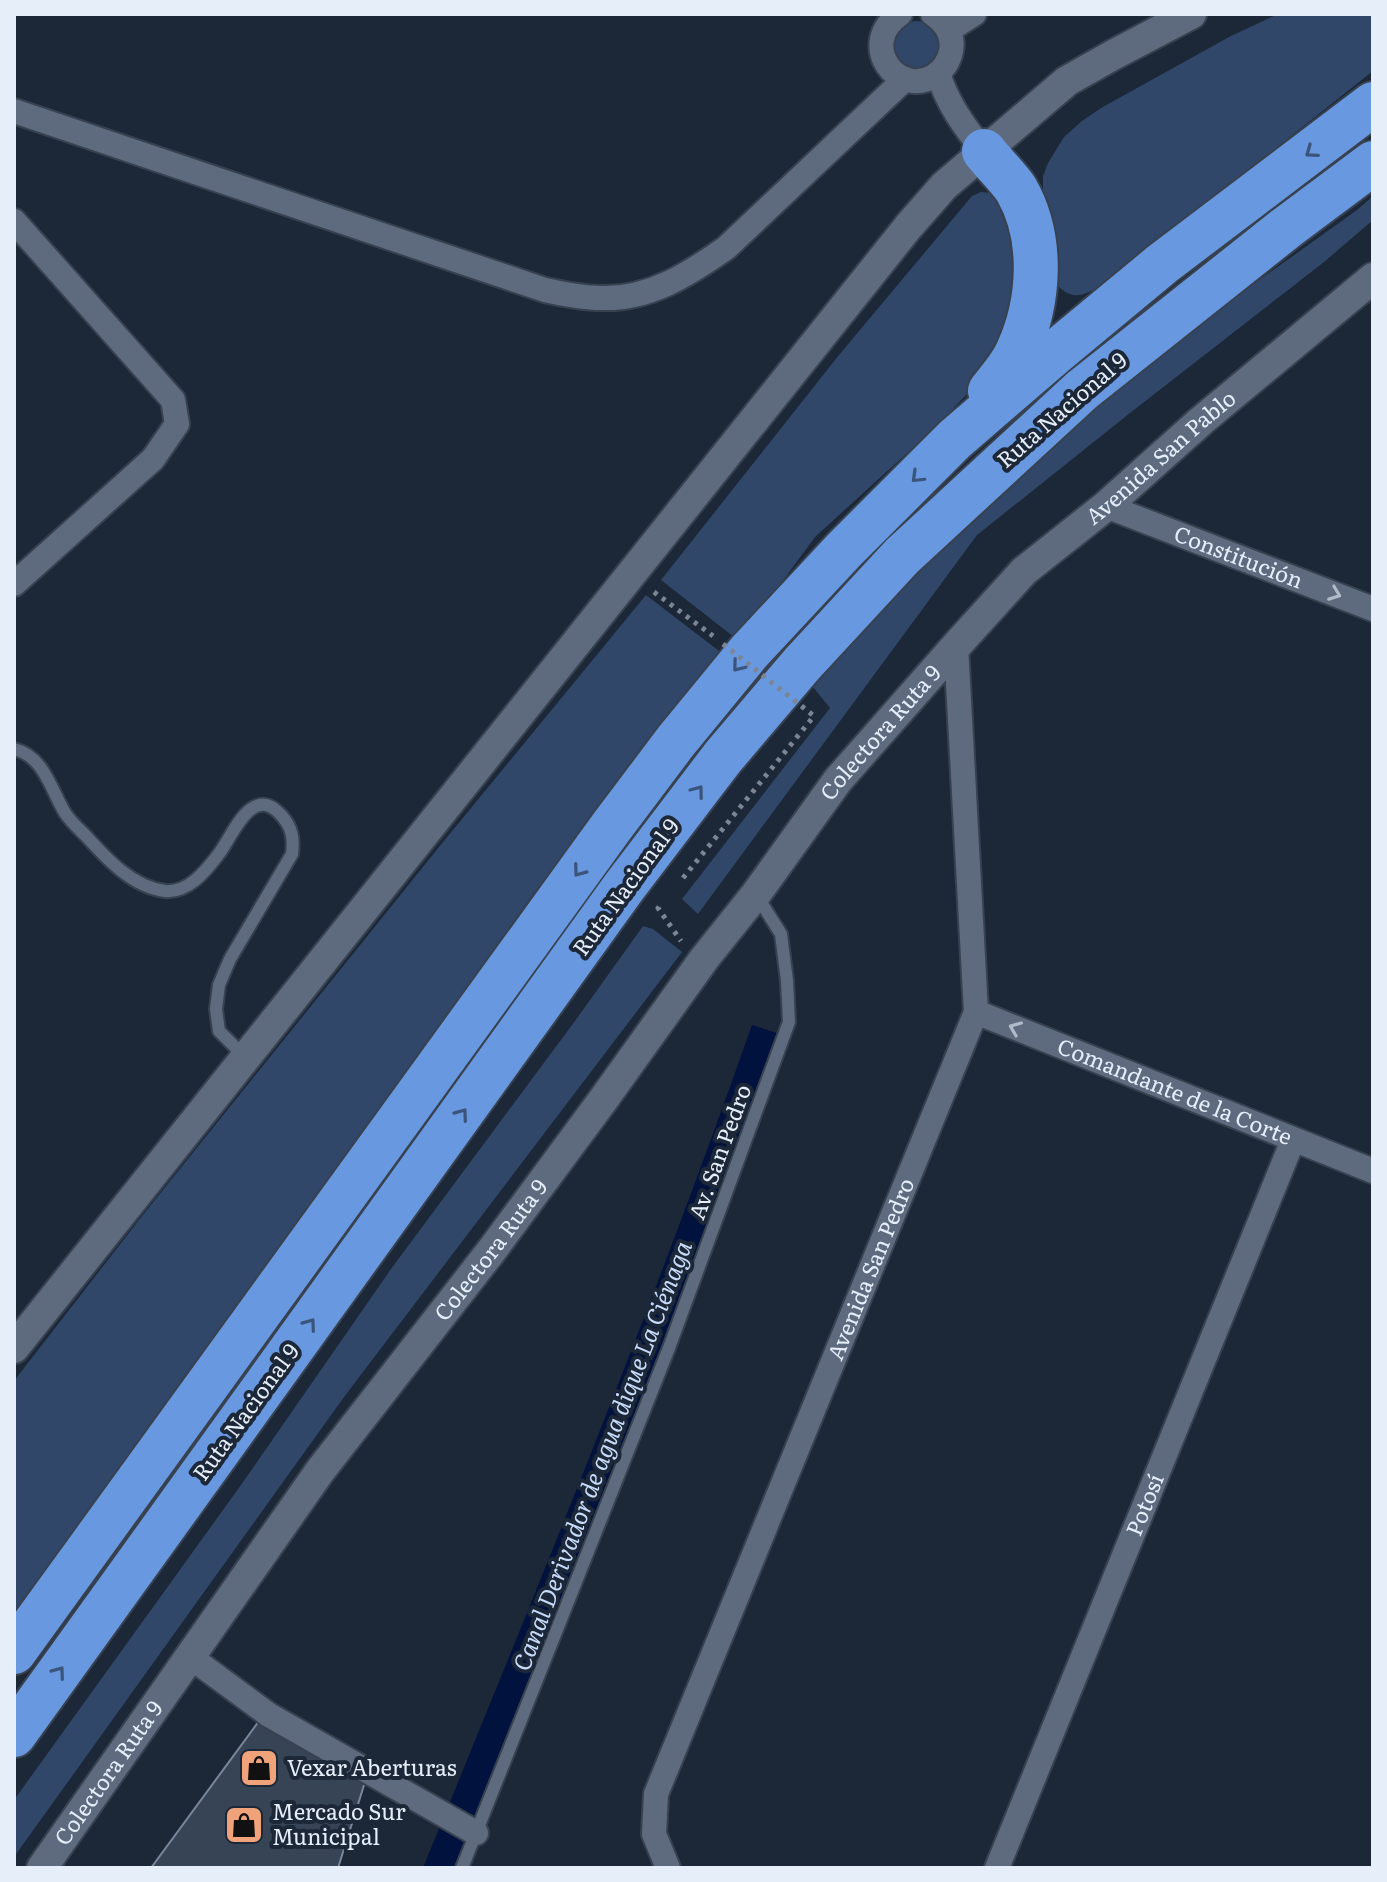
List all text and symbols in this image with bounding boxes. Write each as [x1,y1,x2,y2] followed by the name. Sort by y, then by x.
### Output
[1306,142,1320,156] one-way arrow
[989,343,1133,475] street label: Ruta Nacional 9
[1077,381,1242,532] street label: Avenida San Pablo
[911,467,926,481] one-way arrow
[1170,516,1308,596] street label: Constitución
[1328,584,1342,601] one-way arrow
[733,656,748,671] one-way arrow
[811,656,948,806] street label: Colectora Ruta 9
[688,785,702,800] one-way arrow
[564,811,686,962] street label: Ruta Nacional 9
[574,863,589,877] one-way arrow
[1008,1021,1022,1038] one-way arrow
[1053,1028,1298,1152] street label: Comandante de la Corte
[679,1079,758,1224] street label: Av. San Pedro
[452,1108,467,1122] one-way arrow
[425,1171,554,1327] street label: Colectora Ruta 9
[817,1172,921,1365] street label: Avenida San Pedro
[502,1235,699,1675] water label: Canal Derivador de agua dique La Ciénaga
[300,1319,314,1333] one-way arrow
[184,1336,306,1487] street label: Ruta Nacional 9
[1116,1468,1171,1540] street label: Potosí
[50,1666,64,1680] one-way arrow
[45,1693,170,1851] street label: Colectora Ruta 9
[238,1747,280,1789] shop icon: Vexar Aberturas
[287,1750,457,1783] place label: Vexar Aberturas
[272,1794,406,1852] place label: Mercado Sur Municipal
[223,1804,265,1846] shop icon: Mercado Sur Municipal

